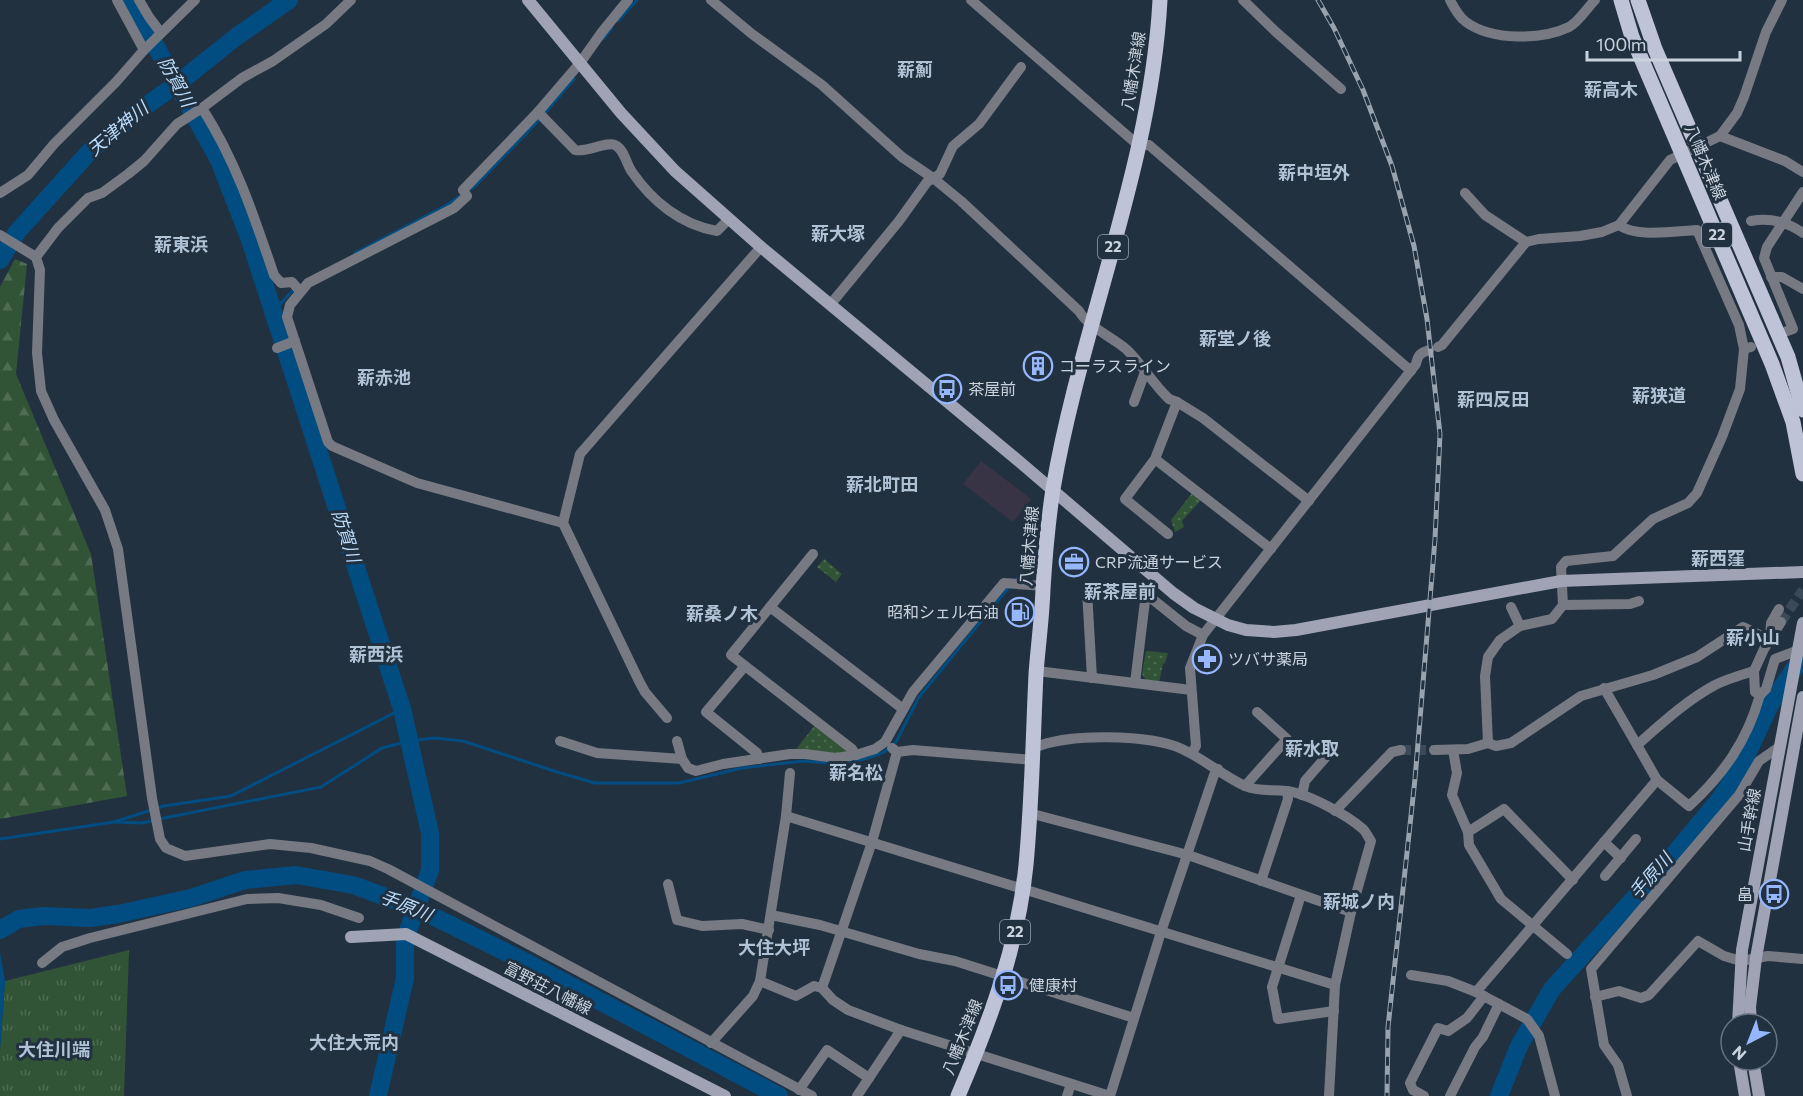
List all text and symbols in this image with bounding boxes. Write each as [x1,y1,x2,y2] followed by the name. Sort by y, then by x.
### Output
[1587,24,1740,62] scale bar
[1117,30,1148,112] street label: 八幡木津線
[1596,33,1646,55] text: 100 m
[154,53,201,112] water label: 防賀川
[897,58,933,80] district label: 薪薊
[1584,78,1638,100] district label: 薪高木
[83,95,154,160] water label: 天津神川
[1682,121,1731,202] street label: 八幡木津線
[1278,161,1350,183] district label: 薪中垣外
[811,222,865,244] district label: 薪大塚
[1702,223,1732,247] road number: 22
[154,233,208,255] district label: 薪東浜
[1098,235,1128,259] road number: 22
[1199,327,1271,349] district label: 薪堂ノ後
[1022,350,1054,382] building icon: コーラスライン
[1059,356,1171,375] place label: コーラスライン
[357,366,411,388] district label: 薪赤池
[931,373,963,405] bus stop icon: 茶屋前
[968,379,1016,398] place label: 茶屋前
[1632,384,1686,406] district label: 薪狭道
[1457,388,1529,410] district label: 薪四反田
[846,473,918,495] district label: 薪北町田
[1016,505,1041,587] street label: 八幡木津線
[328,507,366,567] water label: 防賀川
[1058,546,1090,578] office icon: CRP流通サービス
[1691,547,1745,569] district label: 薪西窪
[1095,552,1223,571] place label: CRP流通サービス
[1084,580,1156,602] district label: 薪茶屋前
[1004,596,1036,628] fuel station icon: 昭和シェル石油
[686,602,758,624] district label: 薪桑ノ木
[887,602,999,621] place label: 昭和シェル石油
[1726,626,1780,648] district label: 薪小山
[349,643,403,665] district label: 薪西浜
[1191,643,1223,675] pharmacy icon: ツバサ薬局
[1228,649,1308,668] place label: ツバサ薬局
[1285,737,1339,759] district label: 薪水取
[829,761,883,783] district label: 薪名松
[1734,787,1763,853] street label: 山手幹線
[1624,846,1678,903] water label: 手原川
[1758,878,1790,910] bus stop icon: 畠
[1737,884,1753,903] place label: 畠
[377,885,437,926] water label: 手原川
[1323,890,1395,912] district label: 薪城ノ内
[1000,920,1030,944] road number: 22
[738,936,810,958] district label: 大住大坪
[501,957,595,1018] street label: 富野荘八幡線
[992,969,1024,1001] bus stop icon: 健康村
[1029,975,1077,994] place label: 健康村
[938,996,985,1077] street label: 八幡木津線
[1719,1012,1779,1072] north arrow
[309,1031,399,1053] district label: 大住大荒内
[18,1038,90,1060] district label: 大住川端
[1728,1042,1749,1065] text: N

